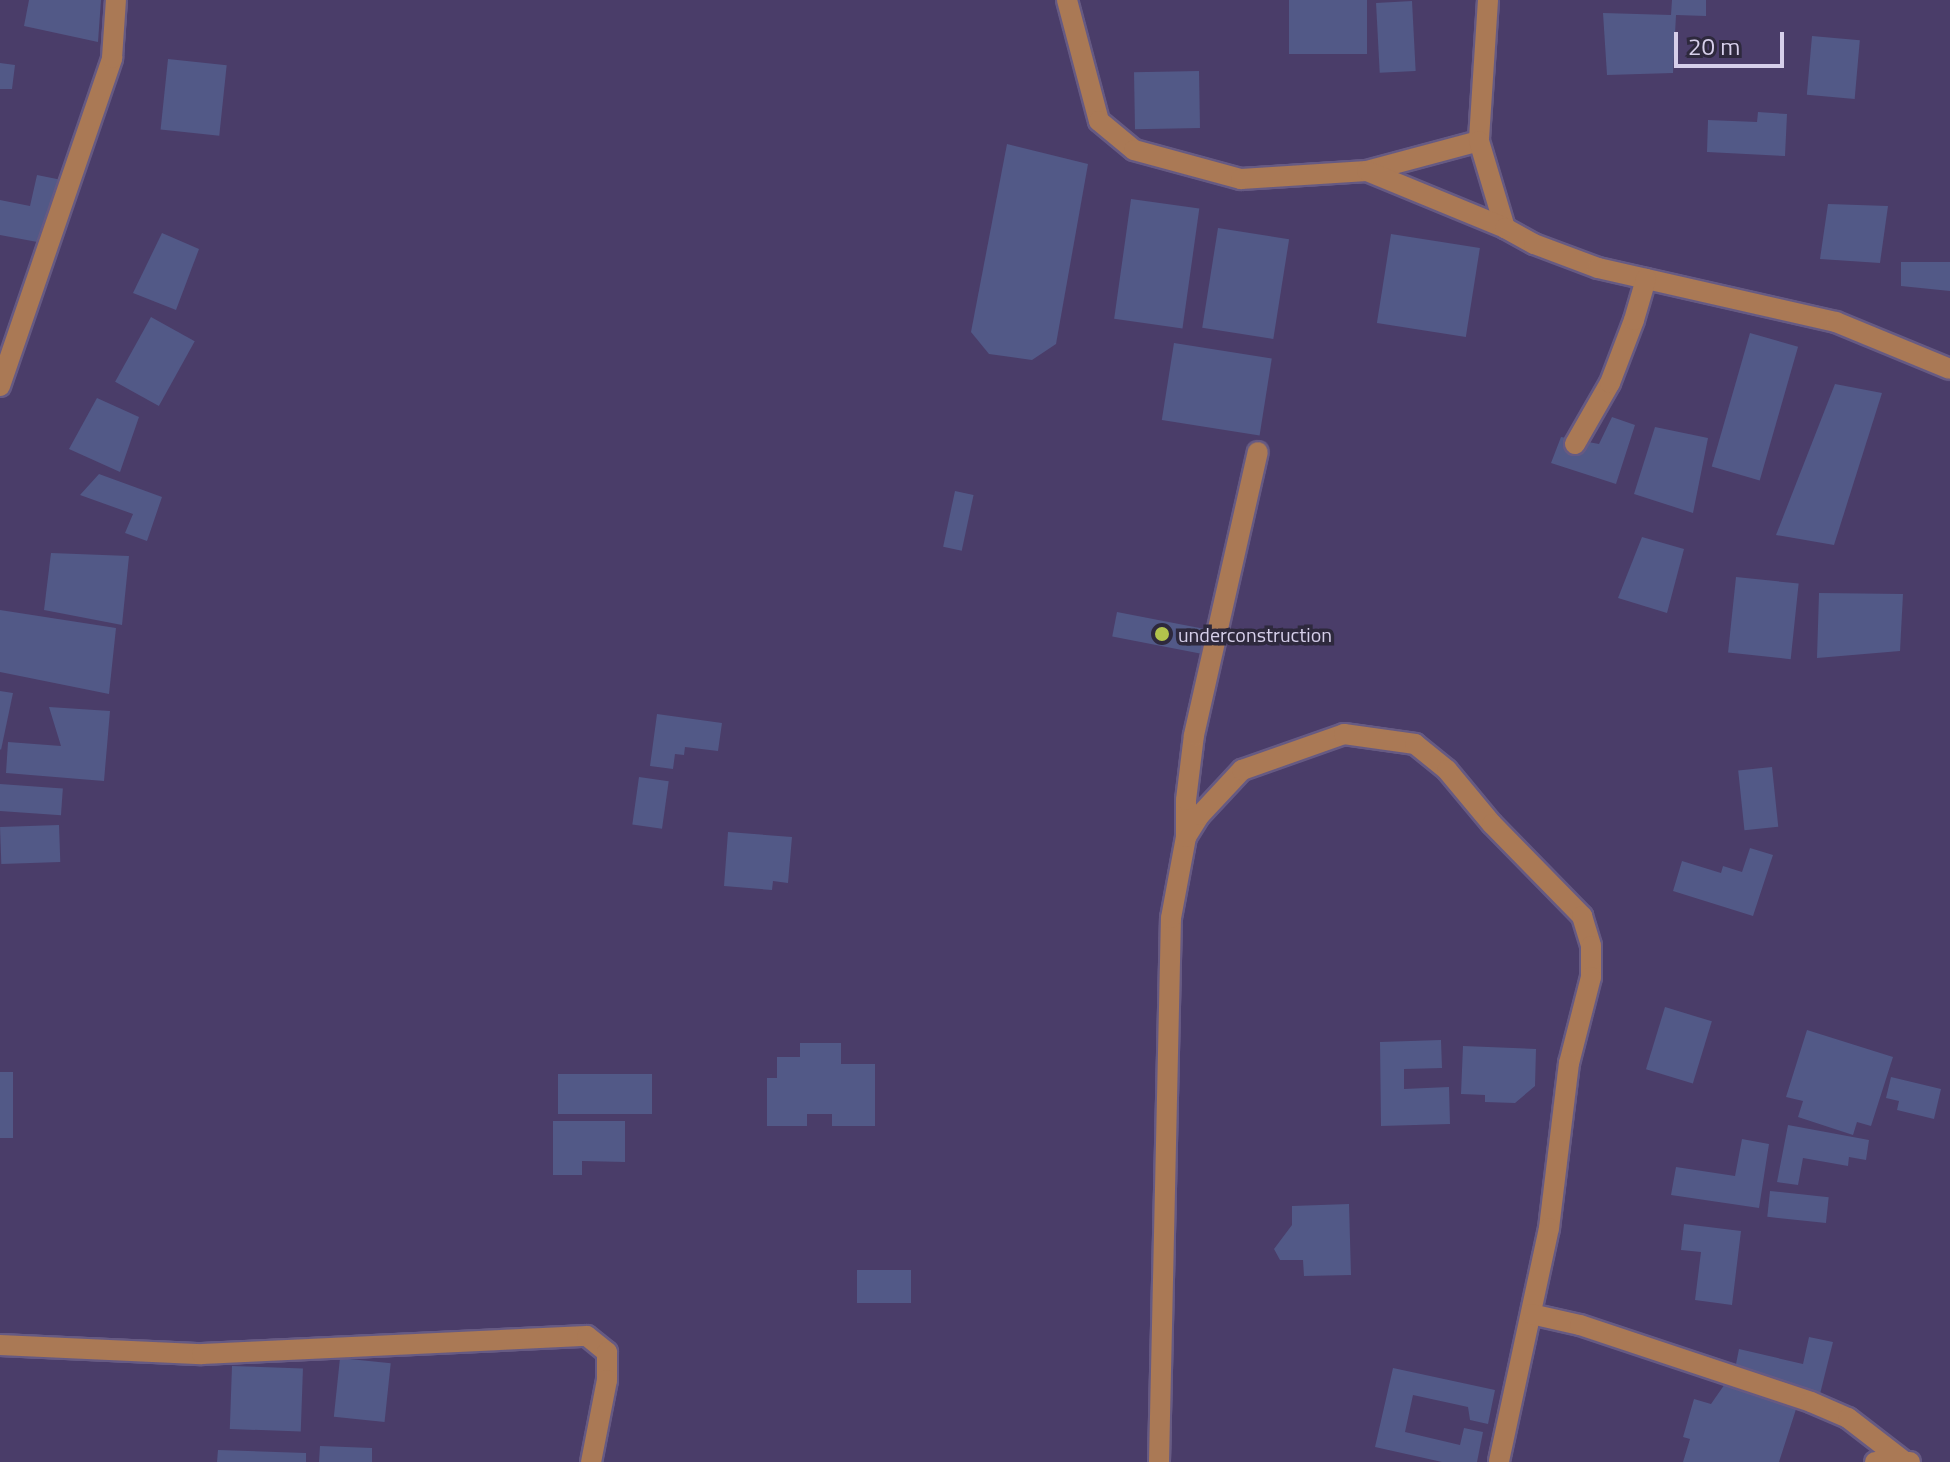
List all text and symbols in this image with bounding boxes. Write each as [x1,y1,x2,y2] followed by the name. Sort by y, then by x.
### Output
[1678,16,1788,66] scale bar
[1688,28,1740,64] text: 20 m
[1178,622,1332,646] place label: underconstruction
[1153,625,1171,643] marker: underconstruction

